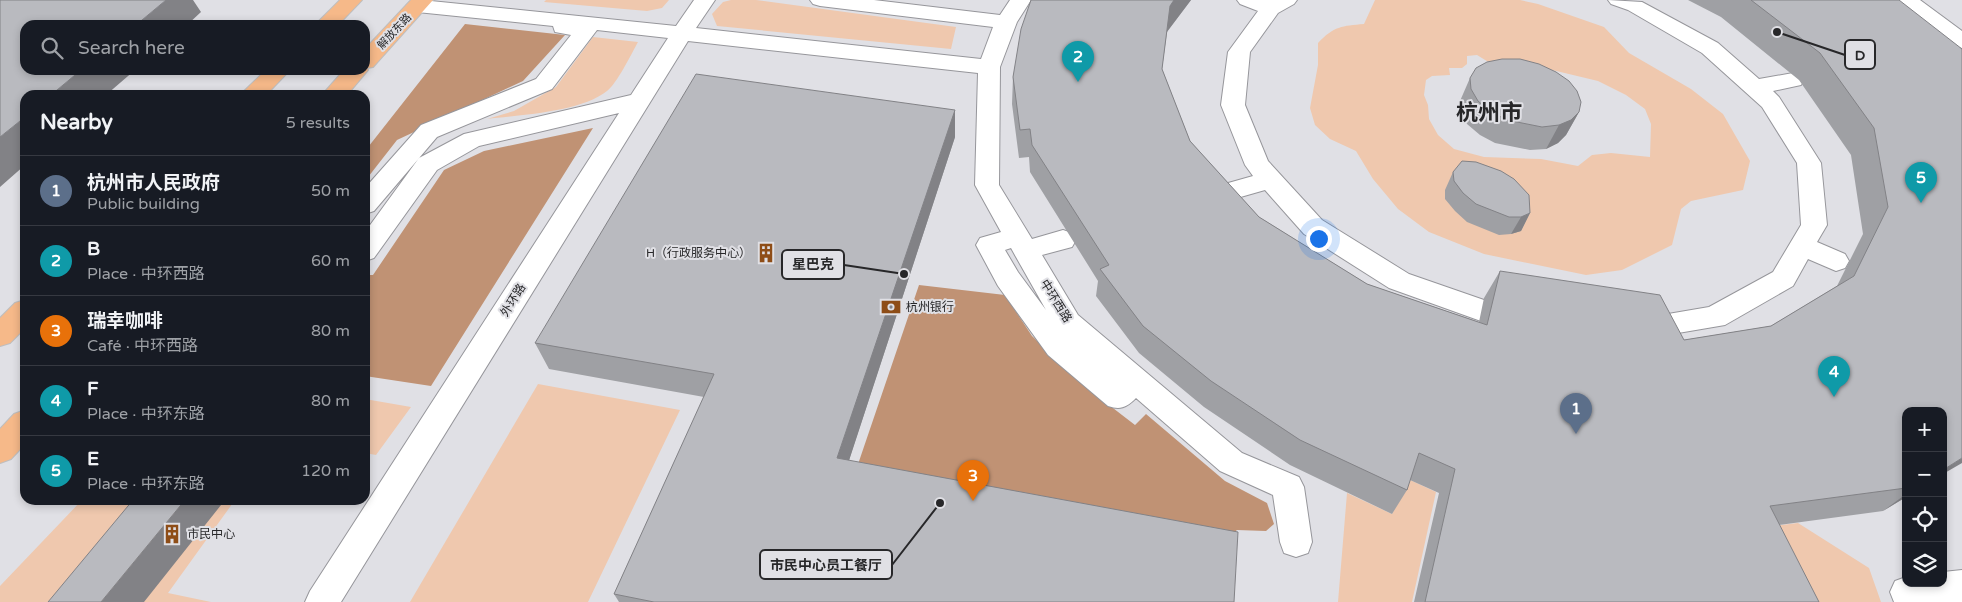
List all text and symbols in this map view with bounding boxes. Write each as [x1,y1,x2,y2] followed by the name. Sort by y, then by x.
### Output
[375,11,414,52] street label: 解放东路
[20,20,370,75] search box
[38,34,66,62] icon: search
[78,37,185,59] text: Search here
[1845,40,1875,69] callout: D
[1062,41,1094,82] pin: 2
[1855,47,1866,64] text: D
[1456,100,1522,126] district label: 杭州市
[40,110,113,135] text: Nearby
[286,113,350,133] text: 5 results
[1905,162,1937,203] pin: 5
[87,172,220,194] text: 杭州市人民政府
[51,181,61,201] text: 1
[311,181,350,201] text: 50 m
[87,194,200,214] text: Public building
[1306,226,1332,252] your location
[87,238,100,260] text: B
[755,242,777,264] building icon: H（行政服务中心）
[646,246,751,260] place label: H（行政服务中心）
[782,250,844,279] callout: 星巴克
[51,251,61,271] text: 2
[311,251,350,271] text: 60 m
[792,256,834,273] text: 星巴克
[87,264,205,284] text: Place · 中环西路
[1037,277,1075,325] street label: 中环西路
[498,281,528,319] street label: 外环路
[880,296,902,318] bank icon: 杭州银行
[906,300,954,314] place label: 杭州银行
[87,310,163,332] text: 瑞幸咖啡
[51,321,61,341] text: 3
[311,321,350,341] text: 80 m
[87,336,198,356] text: Café · 中环西路
[1818,356,1850,397] pin: 4
[87,378,99,400] text: F
[51,391,61,411] text: 4
[311,391,350,411] text: 80 m
[1560,393,1592,434] pin: 1
[87,404,205,424] text: Place · 中环东路
[1902,407,1947,587] map controls
[1902,407,1947,452] button: +
[87,448,99,470] text: E
[1902,452,1947,497] button: −
[957,460,989,501] pin: 3
[51,461,61,481] text: 5
[301,461,350,481] text: 120 m
[87,474,205,494] text: Place · 中环东路
[1902,497,1947,542] button: locate
[161,523,183,545] building icon: 市民中心
[187,527,235,541] place label: 市民中心
[1902,542,1947,587] button: layers
[760,550,892,579] callout: 市民中心员工餐厅
[770,557,882,574] text: 市民中心员工餐厅

